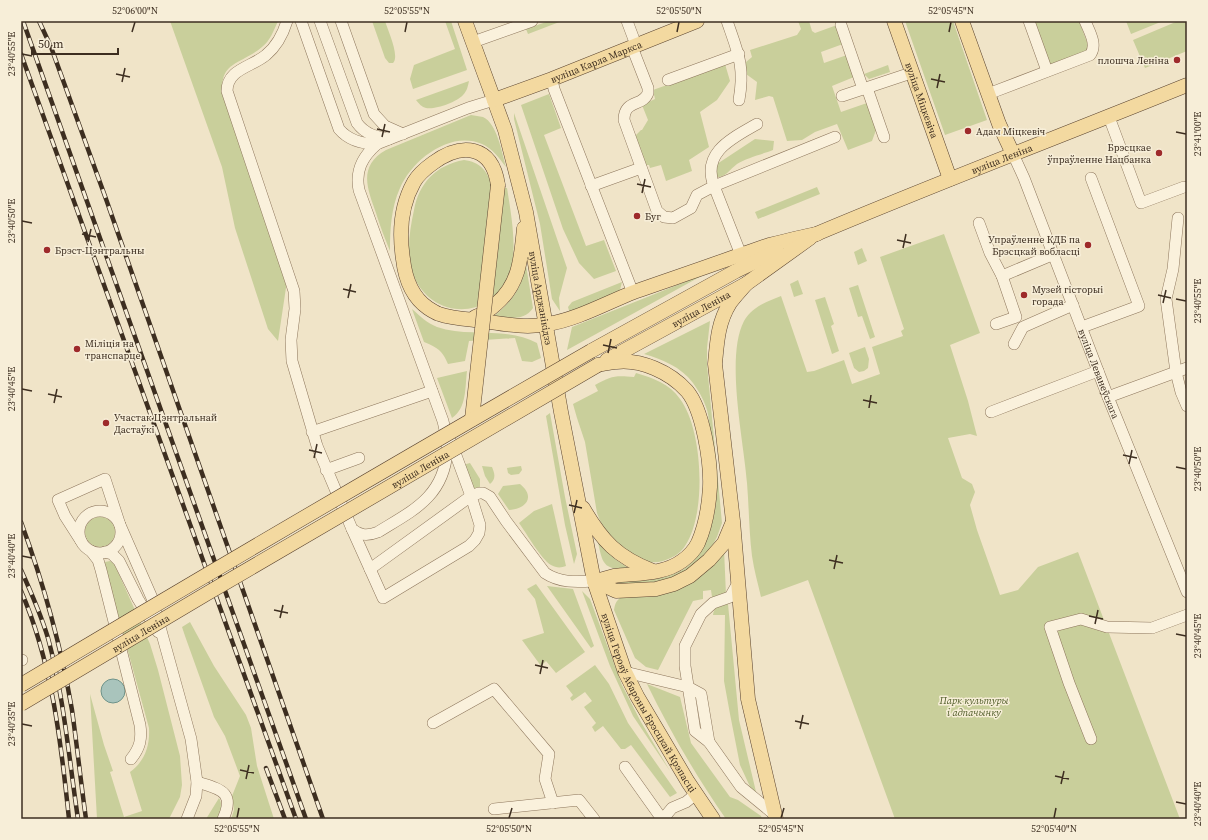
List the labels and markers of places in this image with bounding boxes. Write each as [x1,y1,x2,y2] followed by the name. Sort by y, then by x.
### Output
[1098,54,1170,67] place label: плошча Леніна
[1172,55,1182,65] marker: плошча Леніна
[976,125,1046,138] place label: Адам Міцкевіч
[963,126,973,136] marker: Адам Міцкевіч
[1047,141,1152,166] place label: Брэсцкае ўпраўленне Нацбанка
[1154,148,1164,158] marker: Брэсцкае ўпраўленне Нацбанка
[645,210,661,223] place label: Буг
[632,211,642,221] marker: Буг
[988,233,1081,258] place label: Упраўленне КДБ па Брэсцкай вобласці
[1083,240,1093,250] marker: Упраўленне КДБ па Брэсцкай вобласці
[55,244,145,257] place label: Брэст-Цэнтральны
[42,245,52,255] marker: Брэст-Цэнтральны
[1032,283,1103,308] place label: Музей гісторыі горада
[1019,290,1029,300] marker: Музей гісторыі горада
[85,337,141,362] place label: Міліція на транспарце
[72,344,82,354] marker: Міліція на транспарце
[114,411,218,436] place label: Участак Цэнтральнай Дастаўкі
[101,418,111,428] marker: Участак Цэнтральнай Дастаўкі

